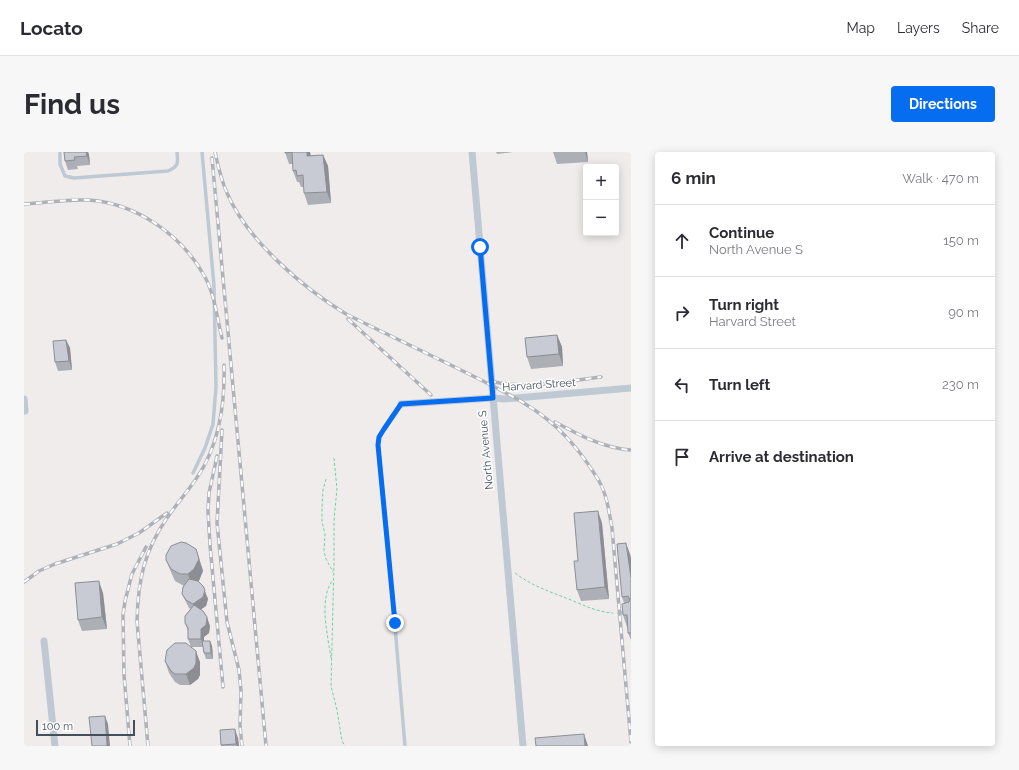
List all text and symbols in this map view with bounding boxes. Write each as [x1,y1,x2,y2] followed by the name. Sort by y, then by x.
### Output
[20,17,83,39] text: Locato
[847,20,875,36] text: Map
[897,20,940,36] text: Layers
[962,20,999,36] text: Share
[891,86,995,122] button: Directions
[24,88,120,121] text: Find us
[583,164,619,236] map controls
[583,164,619,200] button: +
[671,168,716,188] text: 6 min
[902,171,979,186] text: Walk · 470 m
[583,200,619,236] button: −
[709,224,774,242] text: Continue
[671,230,693,252] icon: ahead
[943,233,979,248] text: 150 m
[471,238,489,256] route start
[709,242,803,257] text: North Avenue S
[709,296,779,314] text: Turn right
[671,302,693,324] icon: right
[948,305,979,320] text: 90 m
[709,314,796,329] text: Harvard Street
[671,374,693,396] icon: left
[502,376,576,394] street label: Harvard Street
[709,376,770,394] text: Turn left
[942,377,979,392] text: 230 m
[476,410,496,490] street label: North Avenue S
[671,446,693,468] icon: arrive
[709,448,854,466] text: Arrive at destination
[386,614,404,632] route end
[36,718,135,737] scale bar
[42,720,73,733] text: 100 m

